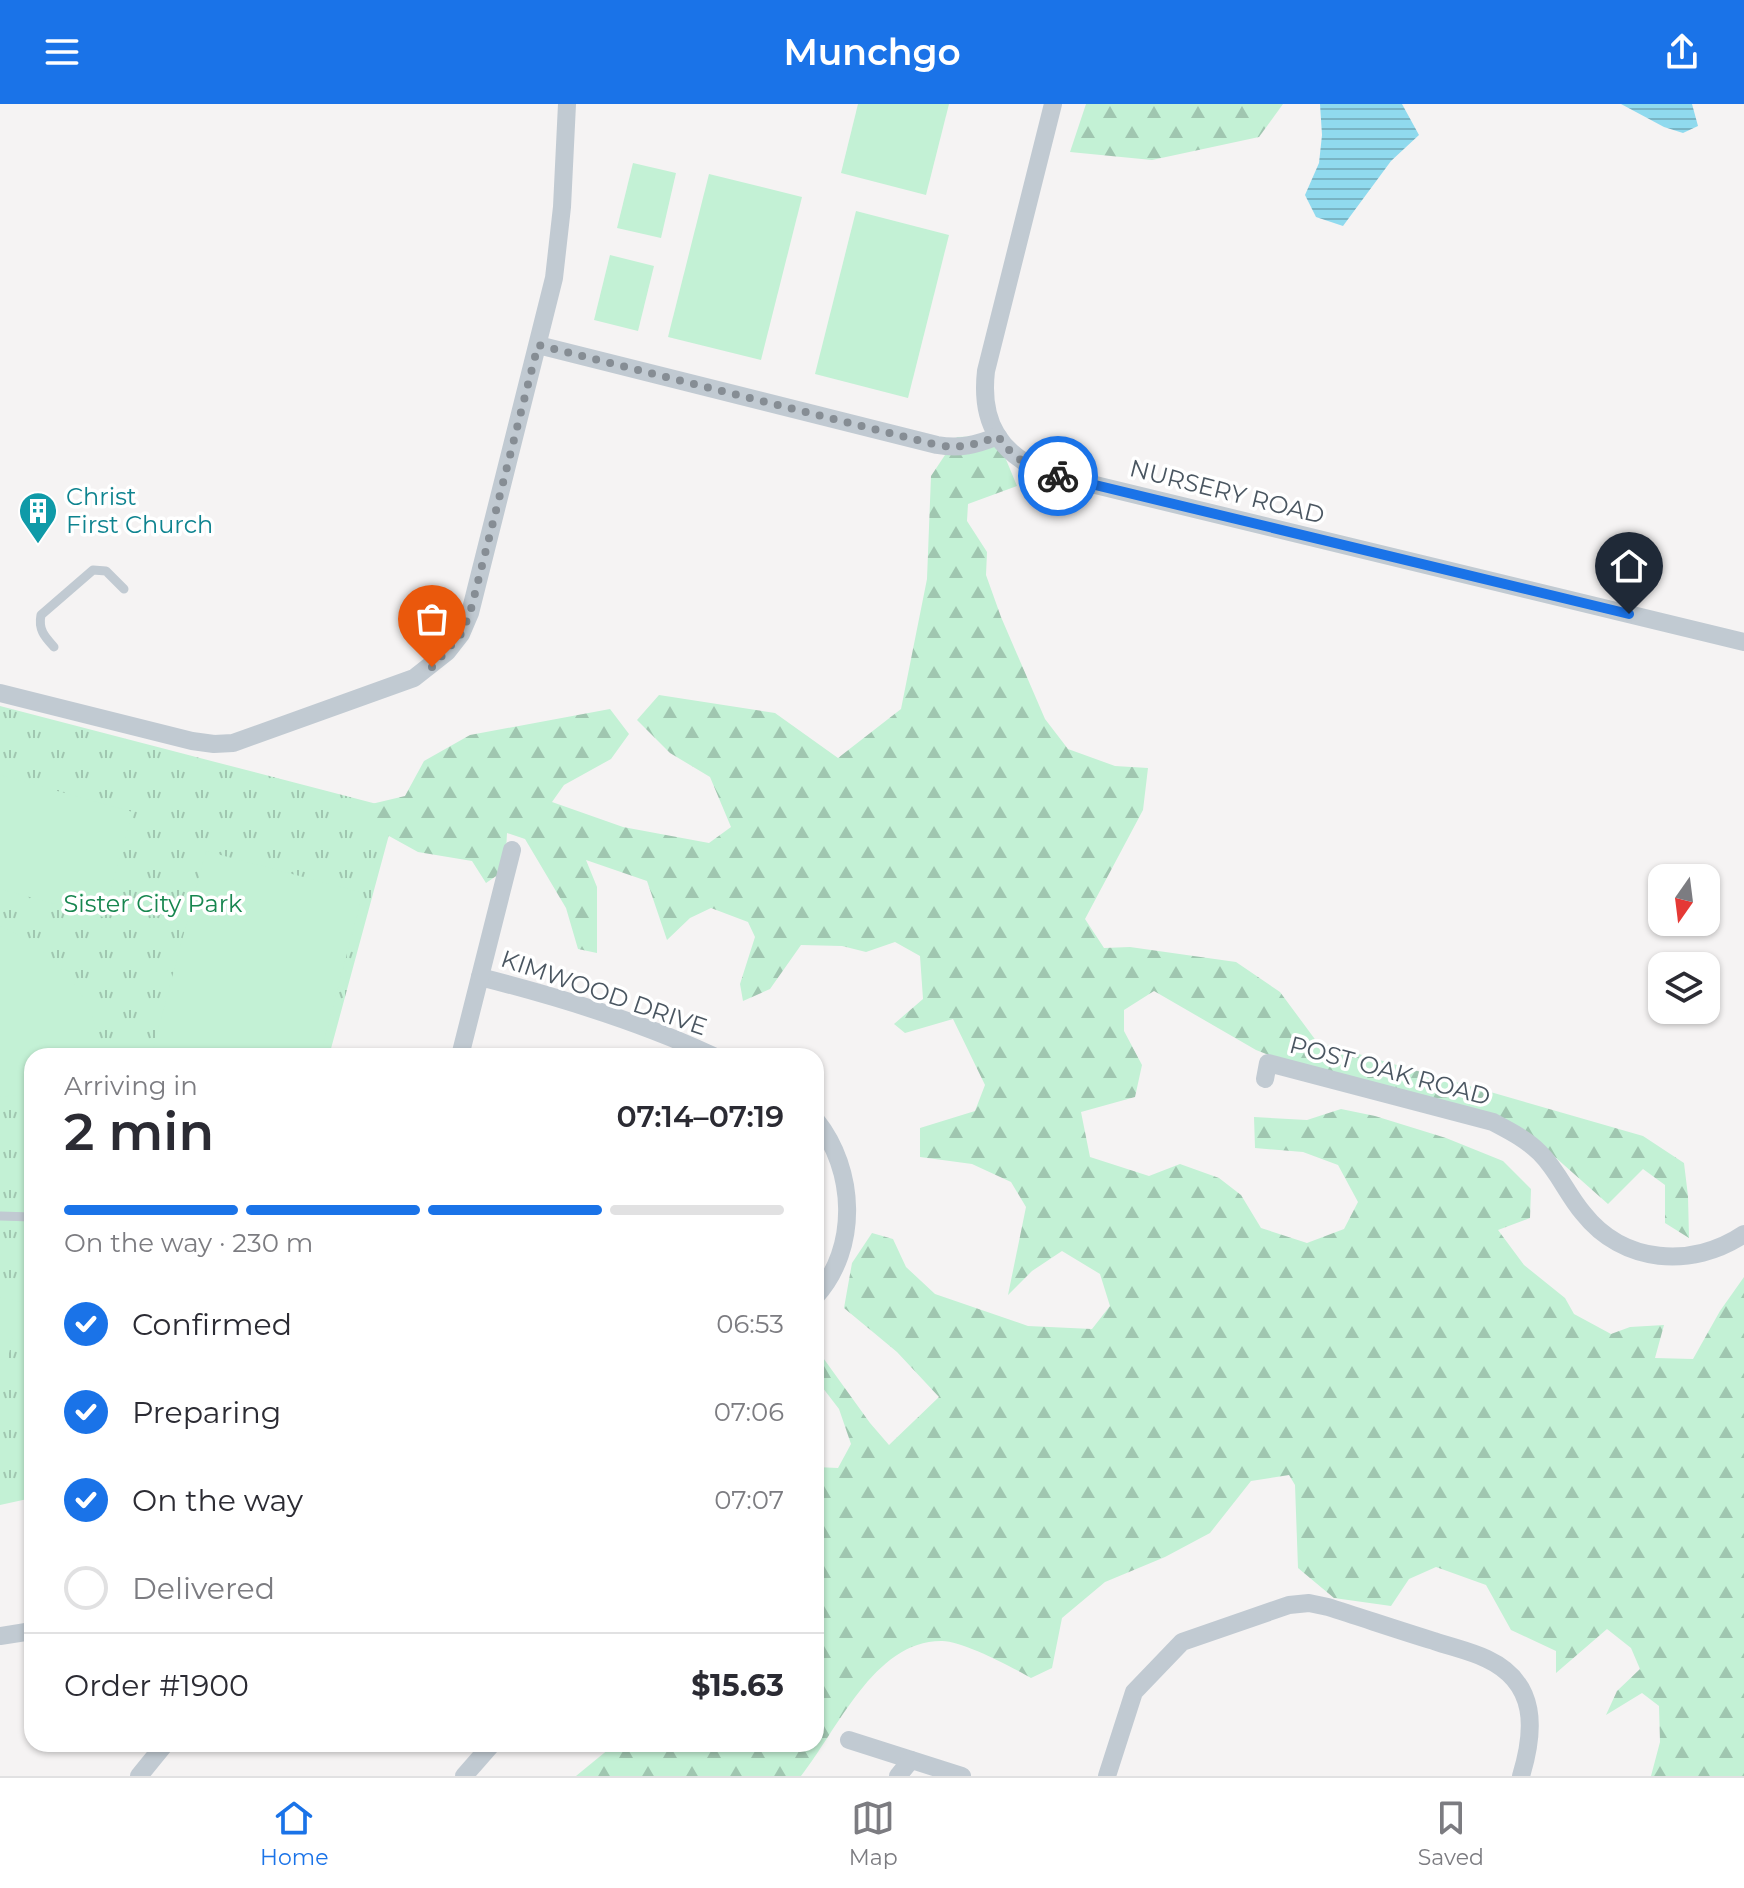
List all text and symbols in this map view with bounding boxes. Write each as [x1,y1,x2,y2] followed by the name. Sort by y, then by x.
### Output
[40,30,84,74] icon: menu
[783,30,961,74] text: Munchgo
[1660,30,1704,74] icon: share
[1018,436,1098,516] courier
[1127,453,1327,530] street label: NURSERY ROAD
[1036,454,1080,498] icon: bike
[66,482,213,539] place label: Christ First Church
[17,490,59,545] building icon: Christ First Church
[1595,532,1663,614] pin
[1607,544,1651,588] icon: home
[398,585,466,667] pin
[410,597,454,641] icon: bag
[1648,864,1720,936] north arrow
[1648,864,1720,1024] map controls
[64,889,243,918] park label: Sister City Park
[497,944,711,1041] street label: KIMWOOD DRIVE
[1648,952,1720,1024] button: layers
[1287,1030,1494,1111] street label: POST OAK ROAD
[64,1070,198,1102] text: Arriving in
[617,1098,784,1135] text: 07:14–07:19
[64,1100,214,1163] text: 2 min
[64,1227,313,1259] text: On the way · 230 m
[64,1302,108,1346] icon: check
[132,1306,292,1343] text: Confirmed
[716,1308,784,1340] text: 06:53
[64,1390,108,1434] icon: check
[132,1394,281,1431] text: Preparing
[714,1396,784,1428] text: 07:06
[64,1478,108,1522] icon: check
[132,1482,303,1519] text: On the way
[714,1484,784,1516] text: 07:07
[132,1570,275,1607] text: Delivered
[64,1667,249,1704] text: Order #1900
[691,1667,784,1704] text: $15.63
[260,1796,328,1871] tab: Home
[849,1796,898,1871] tab: Map
[1418,1796,1484,1871] tab: Saved

